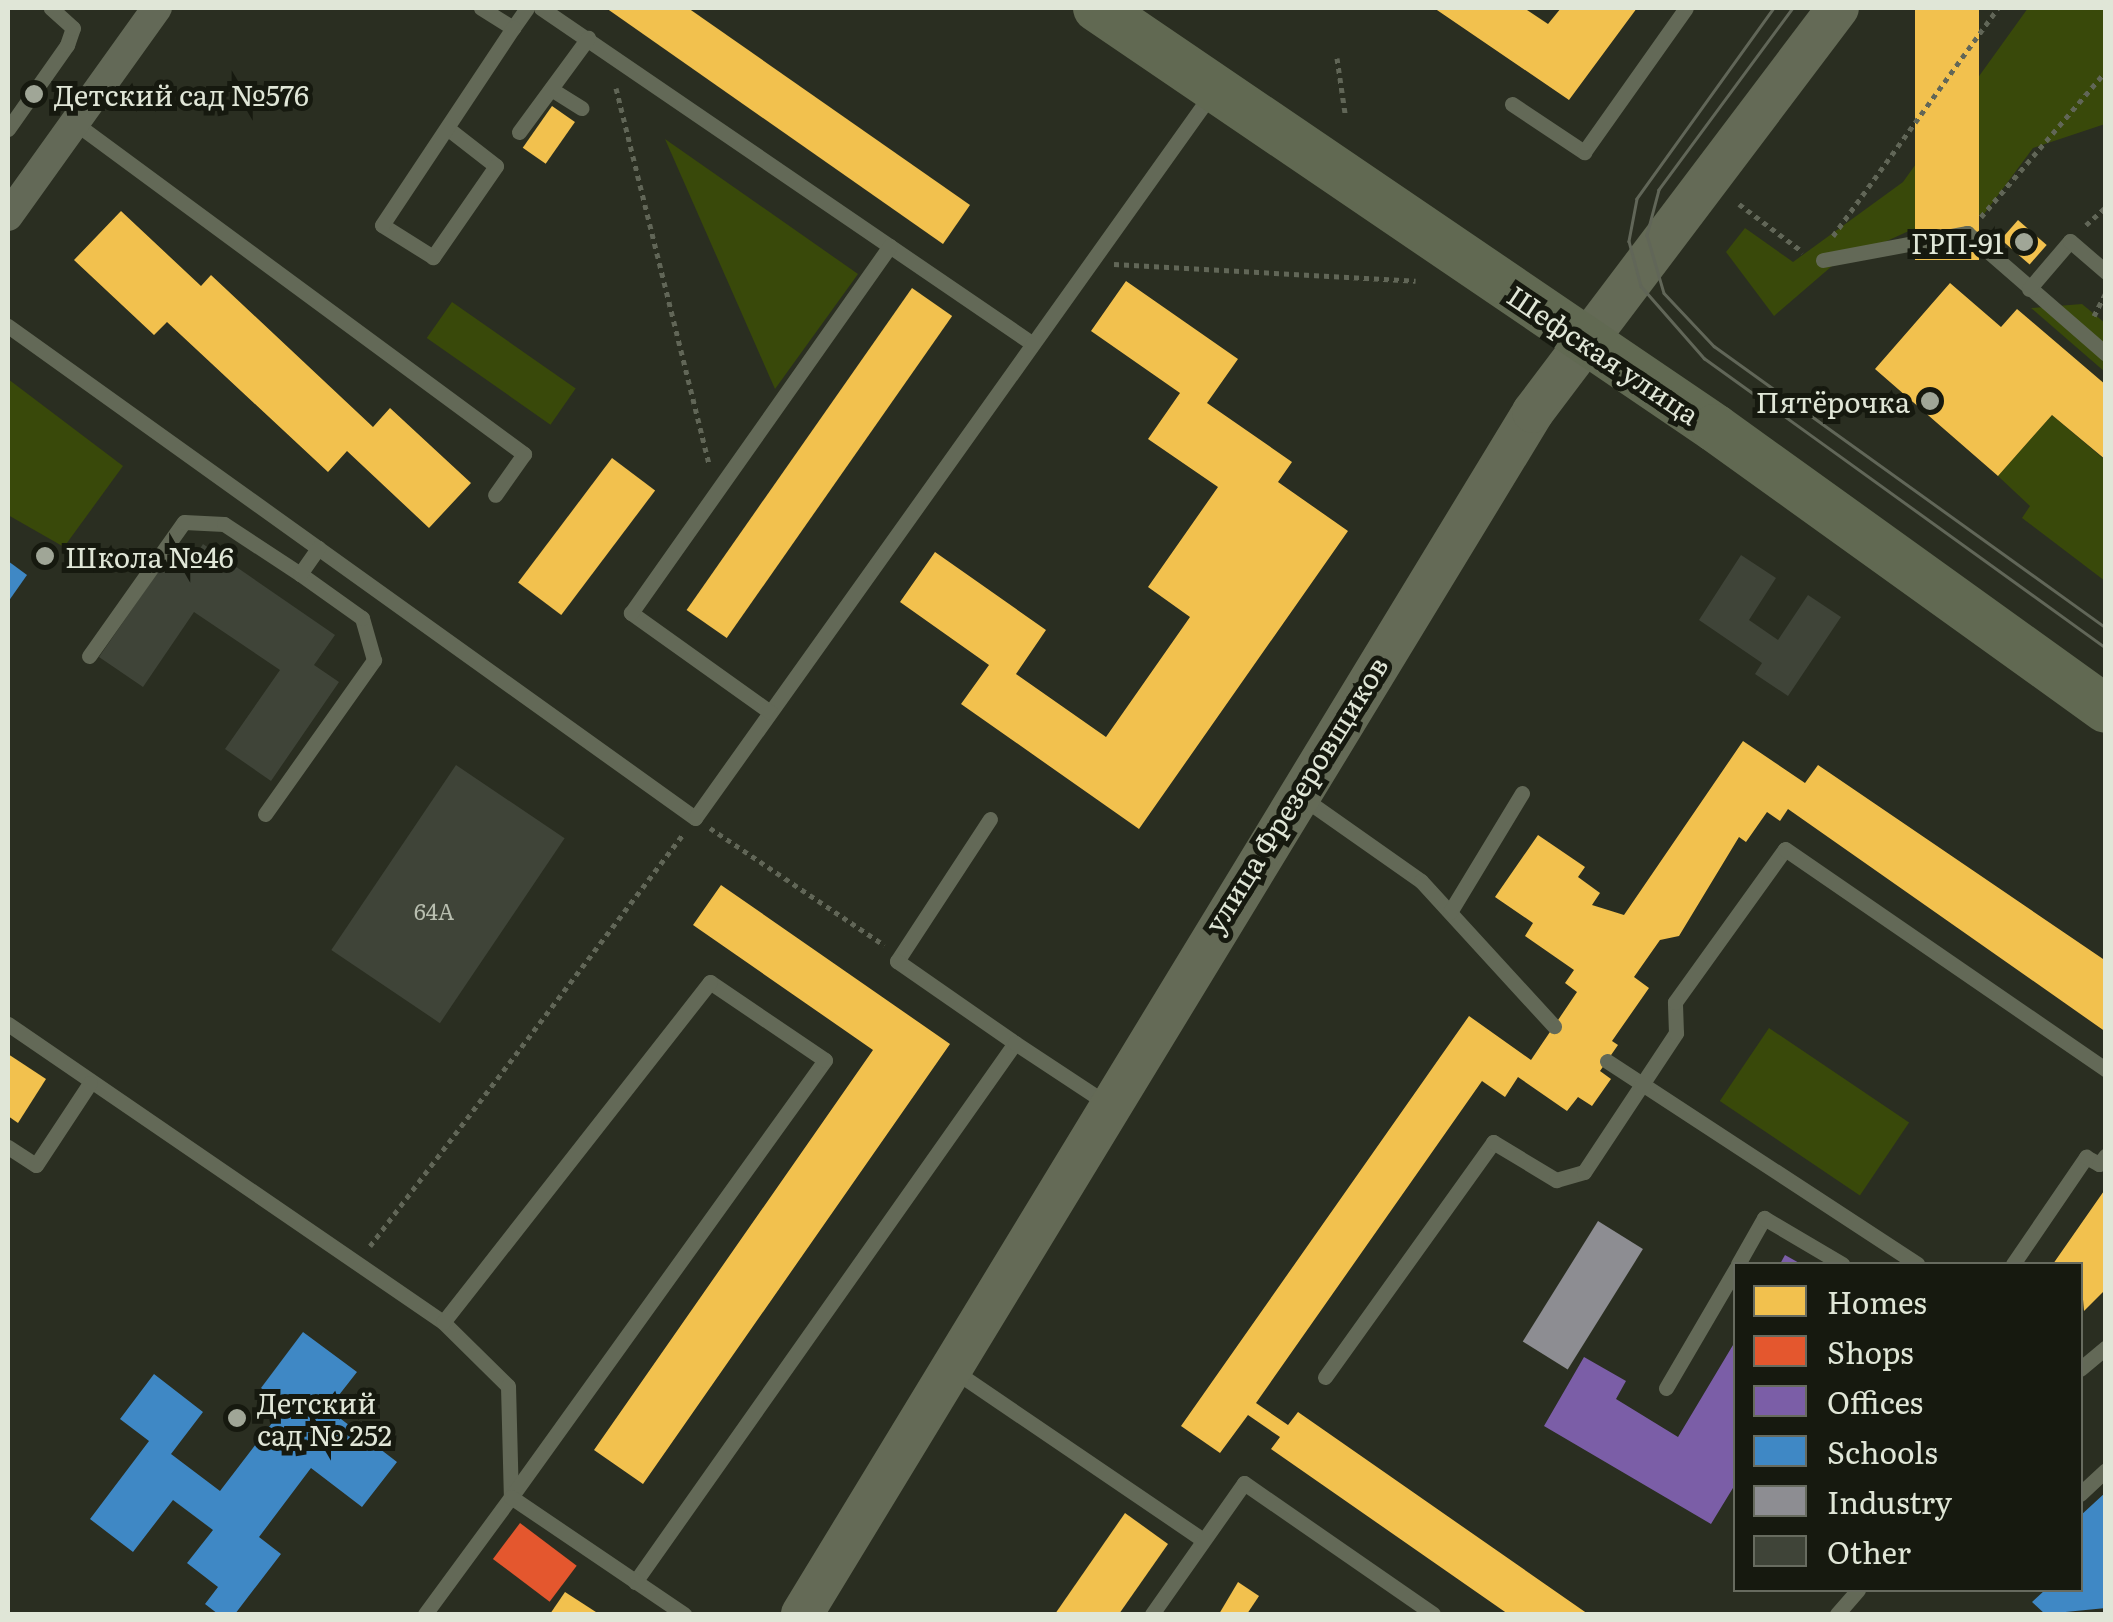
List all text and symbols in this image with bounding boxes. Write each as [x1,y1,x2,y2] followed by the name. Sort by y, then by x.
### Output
[54,77,309,111] place label: Детский сад №576
[23,83,45,105] marker: Детский сад №576
[1911,225,2004,259] place label: ГРП-91
[2013,231,2035,253] marker: ГРП-91
[1502,277,1706,431] street label: Шефская улица
[1756,384,1910,418] place label: Пятёрочка
[1919,390,1941,412] marker: Пятёрочка
[65,539,234,573] place label: Школа №46
[34,545,56,567] marker: Школа №46
[1196,650,1394,938] street label: улица Фрезеровщиков
[414,898,454,924] house number: 64А
[1733,1262,2083,1592] legend
[1827,1279,1927,1323] text: Homes
[1827,1329,1914,1373] text: Shops
[1827,1379,1923,1423] text: Offices
[257,1385,392,1451] place label: Детский сад № 252
[226,1407,248,1429] marker: Детский сад № 252
[1827,1429,1938,1473] text: Schools
[1827,1479,1952,1523] text: Industry
[1827,1529,1911,1573] text: Other

